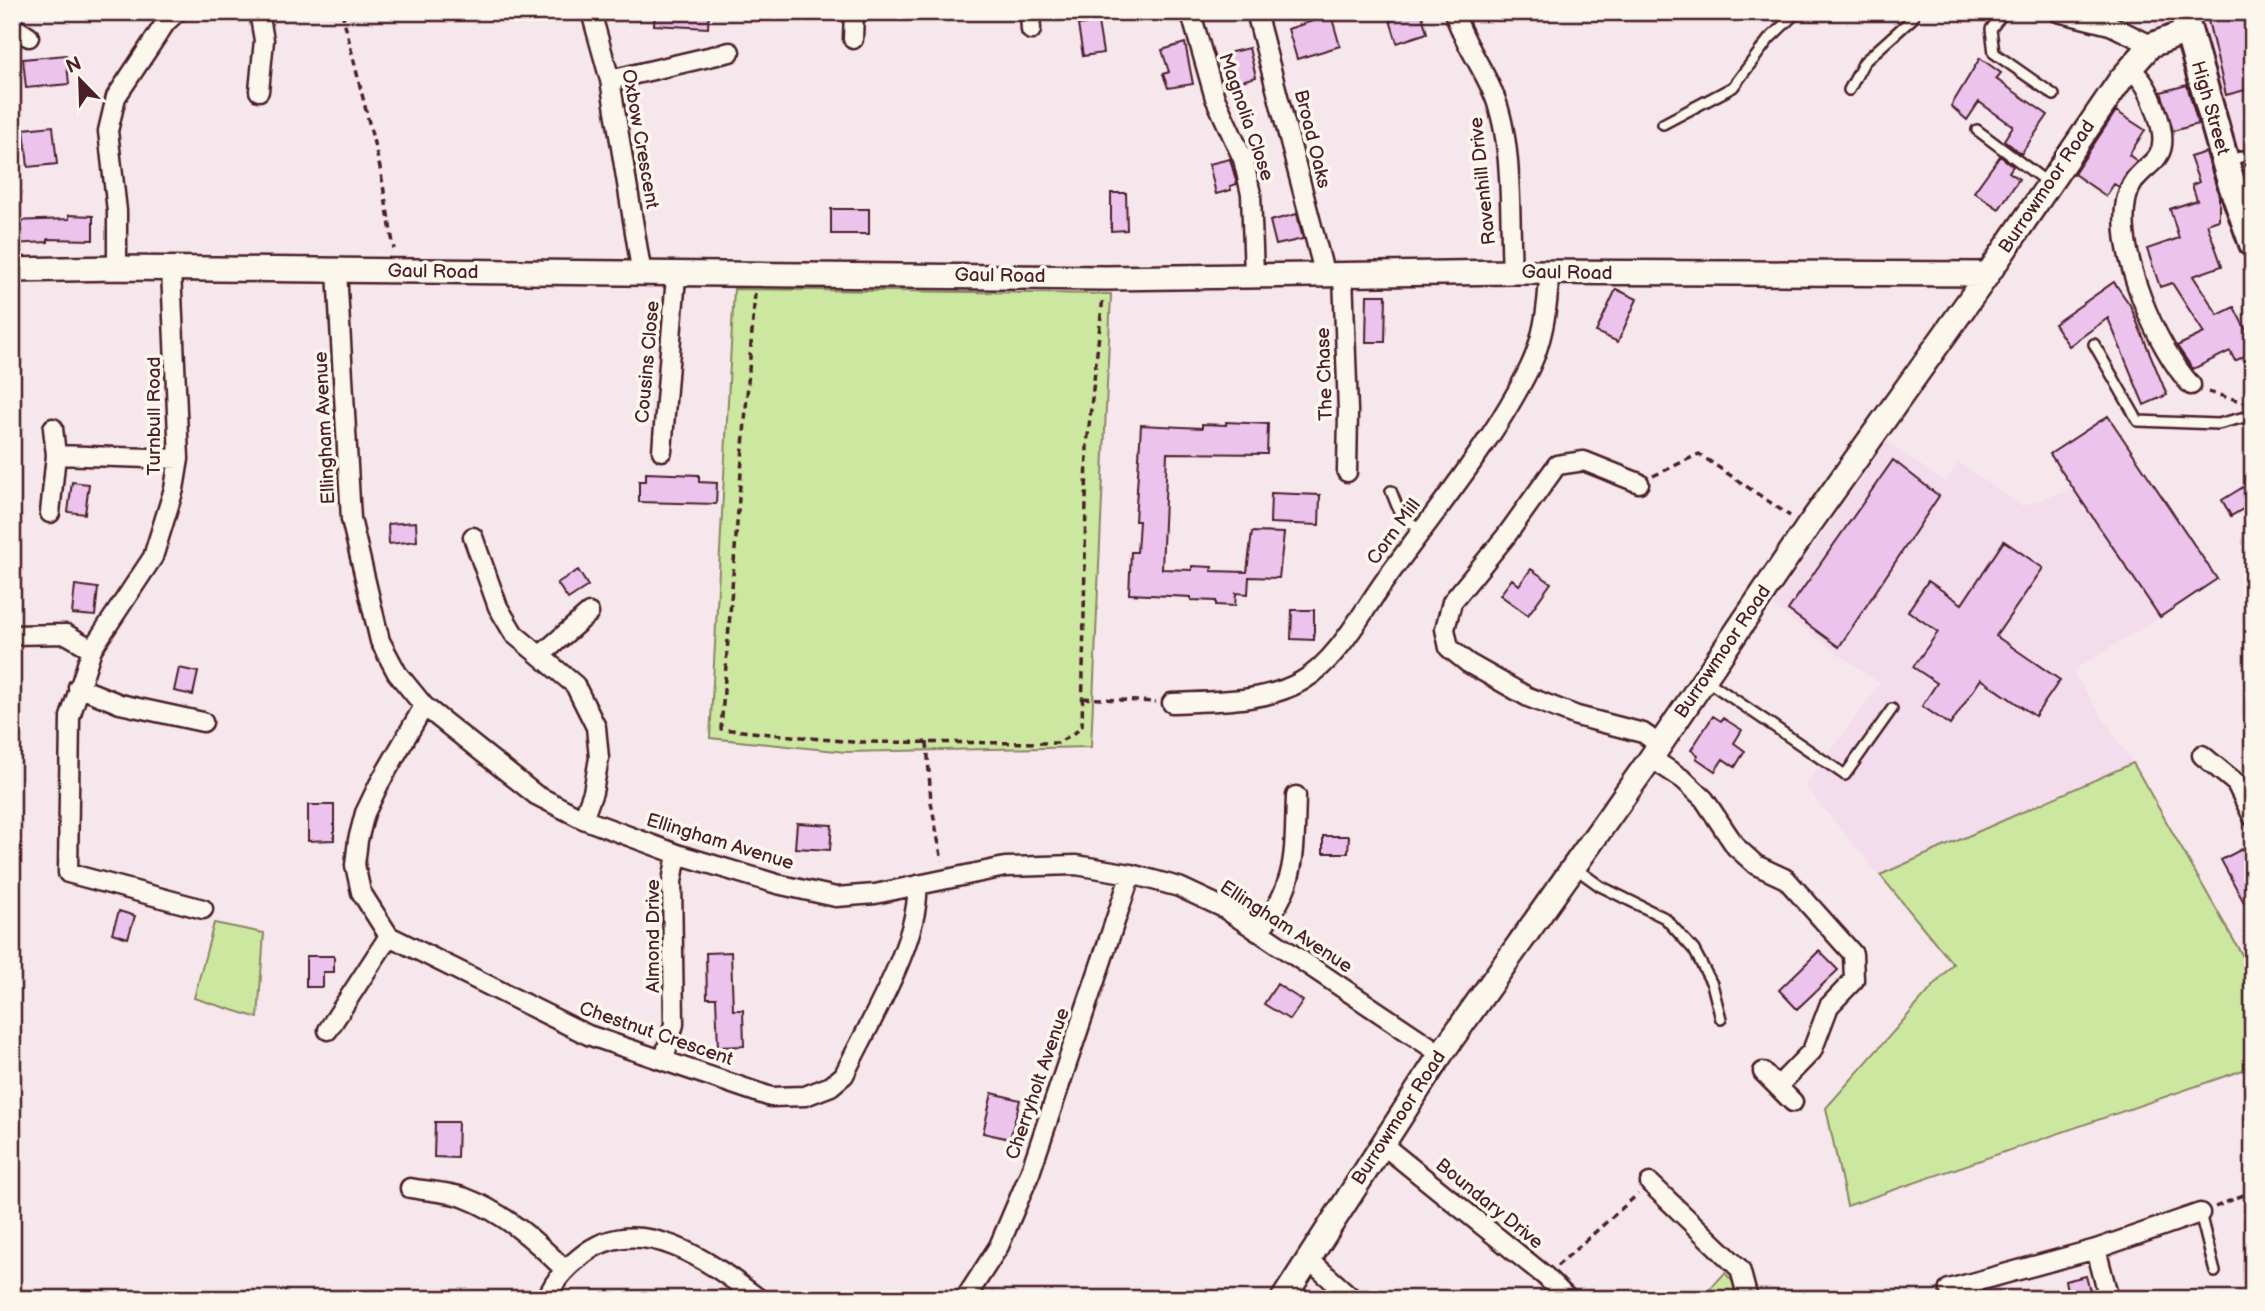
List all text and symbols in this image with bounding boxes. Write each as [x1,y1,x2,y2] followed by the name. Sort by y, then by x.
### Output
[46,46,116,116] north arrow
[1213,50,1279,184] street label: Magnolia Close
[63,52,85,79] text: N
[2186,58,2234,158] street label: High Street
[616,67,664,211] street label: Oxbow Crescent
[1289,87,1335,191] street label: Broad Oaks
[1465,116,1501,246] street label: Ravenhill Drive
[1994,116,2100,258] street label: Burrowmoor Road
[387,260,479,284] street label: Gaul Road
[1521,261,1613,285] street label: Gaul Road
[954,264,1046,288] street label: Gaul Road
[631,300,665,424] street label: Cousins Close
[1312,327,1338,421] street label: The Chase
[310,351,340,505] street label: Ellingham Avenue
[143,357,166,475] street label: Turnbull Road
[1362,494,1426,570] street label: Corn Mill
[1670,581,1776,723] street label: Burrowmoor Road
[643,809,797,875] street label: Ellingham Avenue
[1216,876,1356,978] street label: Ellingham Avenue
[642,879,665,993] street label: Almond Drive
[576,997,736,1071] street label: Chestnut Crescent
[1001,1005,1075,1163] street label: Cherryholt Avenue
[1347,1046,1451,1190] street label: Burrowmoor Road
[1431,1154,1547,1254] street label: Boundary Drive

